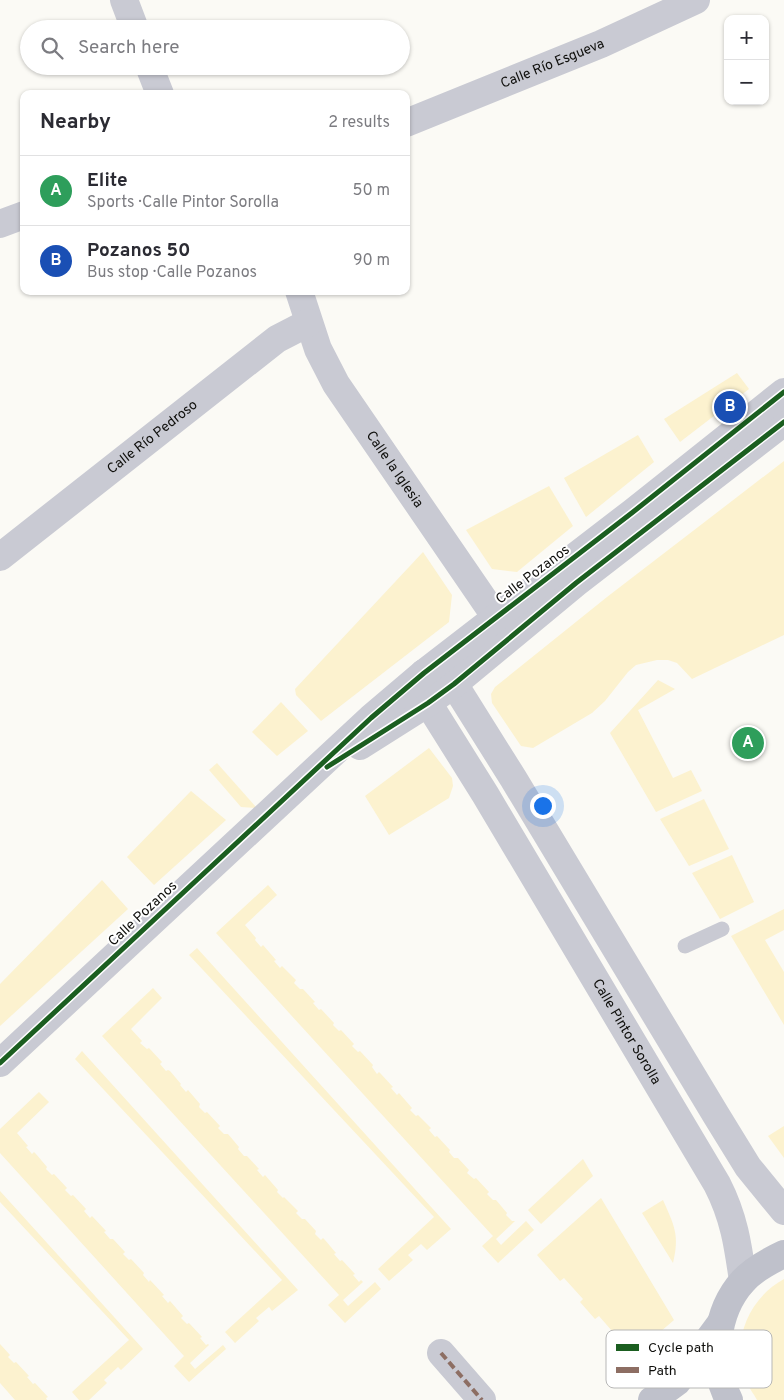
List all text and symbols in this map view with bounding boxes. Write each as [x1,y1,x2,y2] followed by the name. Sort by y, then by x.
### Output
[724,15,769,105] map controls
[724,15,769,60] button: +
[20,20,410,75] search box
[38,34,66,62] icon: search
[498,35,607,92] street label: Calle Río Esgueva
[78,36,180,60] text: Search here
[724,60,769,105] button: −
[40,109,111,136] text: Nearby
[328,113,390,133] text: 2 results
[87,169,128,193] text: Elite
[50,181,62,201] text: A
[353,181,390,201] text: 50 m
[87,193,279,213] text: Sports · Calle Pintor Sorolla
[87,239,191,263] text: Pozanos 50
[50,251,62,271] text: B
[353,251,390,271] text: 90 m
[87,263,257,283] text: Bus stop · Calle Pozanos
[714,388,746,426] pin: B
[104,396,201,478] street label: Calle Río Pedroso
[362,428,427,511] street label: Calle la Iglesia
[493,542,573,608] street label: Calle Pozanos
[732,724,764,762] pin: A
[530,793,556,819] your location
[105,878,181,950] street label: Calle Pozanos
[589,976,664,1088] street label: Calle Pintor Sorolla
[606,1330,772,1388] legend
[648,1340,714,1357] text: Cycle path
[648,1363,677,1380] text: Path

